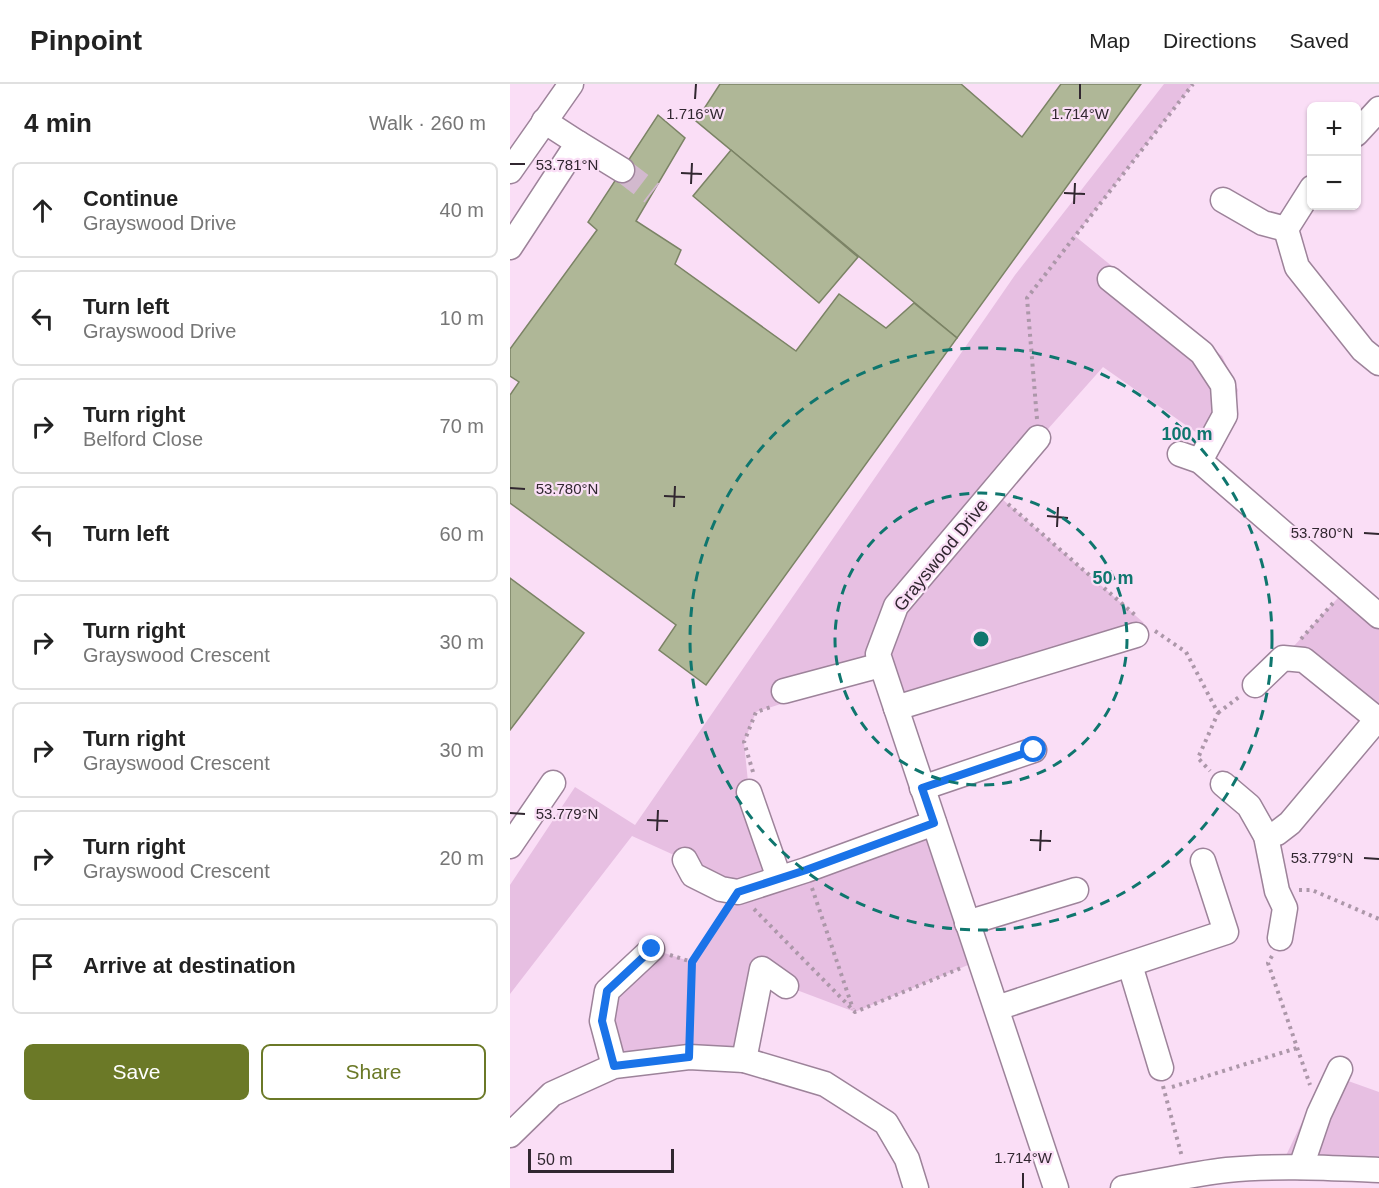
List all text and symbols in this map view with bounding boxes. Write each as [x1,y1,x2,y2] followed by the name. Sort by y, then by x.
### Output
[30,25,142,56] text: Pinpoint
[1089,29,1130,52] text: Map
[1163,29,1256,52] text: Directions
[1289,29,1349,52] text: Saved
[1307,102,1361,210] map controls
[1307,102,1361,156] button: +
[666,105,725,122] text: 1.716°W
[1051,105,1110,122] text: 1.714°W
[24,108,92,138] text: 4 min
[369,112,486,134] text: Walk · 260 m
[536,156,598,173] text: 53.781°N
[1307,156,1361,210] button: −
[83,186,178,211] text: Continue
[26,194,59,227] icon: ahead
[440,199,484,221] text: 40 m
[83,212,236,234] text: Grayswood Drive
[83,294,169,319] text: Turn left
[26,302,59,335] icon: left
[440,307,484,329] text: 10 m
[83,320,236,342] text: Grayswood Drive
[83,402,185,427] text: Turn right
[26,410,59,443] icon: right
[440,415,484,437] text: 70 m
[1161,424,1213,444] text: 100 m
[83,428,203,450] text: Belford Close
[536,480,598,497] text: 53.780°N
[890,495,992,615] street label: Grayswood Drive
[26,518,59,551] icon: left
[83,521,169,546] text: Turn left
[440,523,484,545] text: 60 m
[1291,524,1353,541] text: 53.780°N
[1092,568,1134,588] text: 50 m
[83,618,185,643] text: Turn right
[26,626,59,659] icon: right
[971,629,991,649] centre of rings
[440,631,484,653] text: 30 m
[83,644,270,666] text: Grayswood Crescent
[83,726,185,751] text: Turn right
[26,734,59,767] icon: right
[1020,736,1046,762] route start
[440,739,484,761] text: 30 m
[83,752,270,774] text: Grayswood Crescent
[536,805,598,822] text: 53.779°N
[83,834,185,859] text: Turn right
[26,842,59,875] icon: right
[440,847,484,869] text: 20 m
[1291,849,1353,866] text: 53.779°N
[83,860,270,882] text: Grayswood Crescent
[638,935,664,961] route end
[26,950,59,983] icon: arrive
[83,953,296,978] text: Arrive at destination
[24,1044,249,1100] button: Save
[261,1044,486,1100] button: Share
[528,1146,674,1174] scale bar
[994,1149,1053,1166] text: 1.714°W
[537,1151,573,1168] text: 50 m

